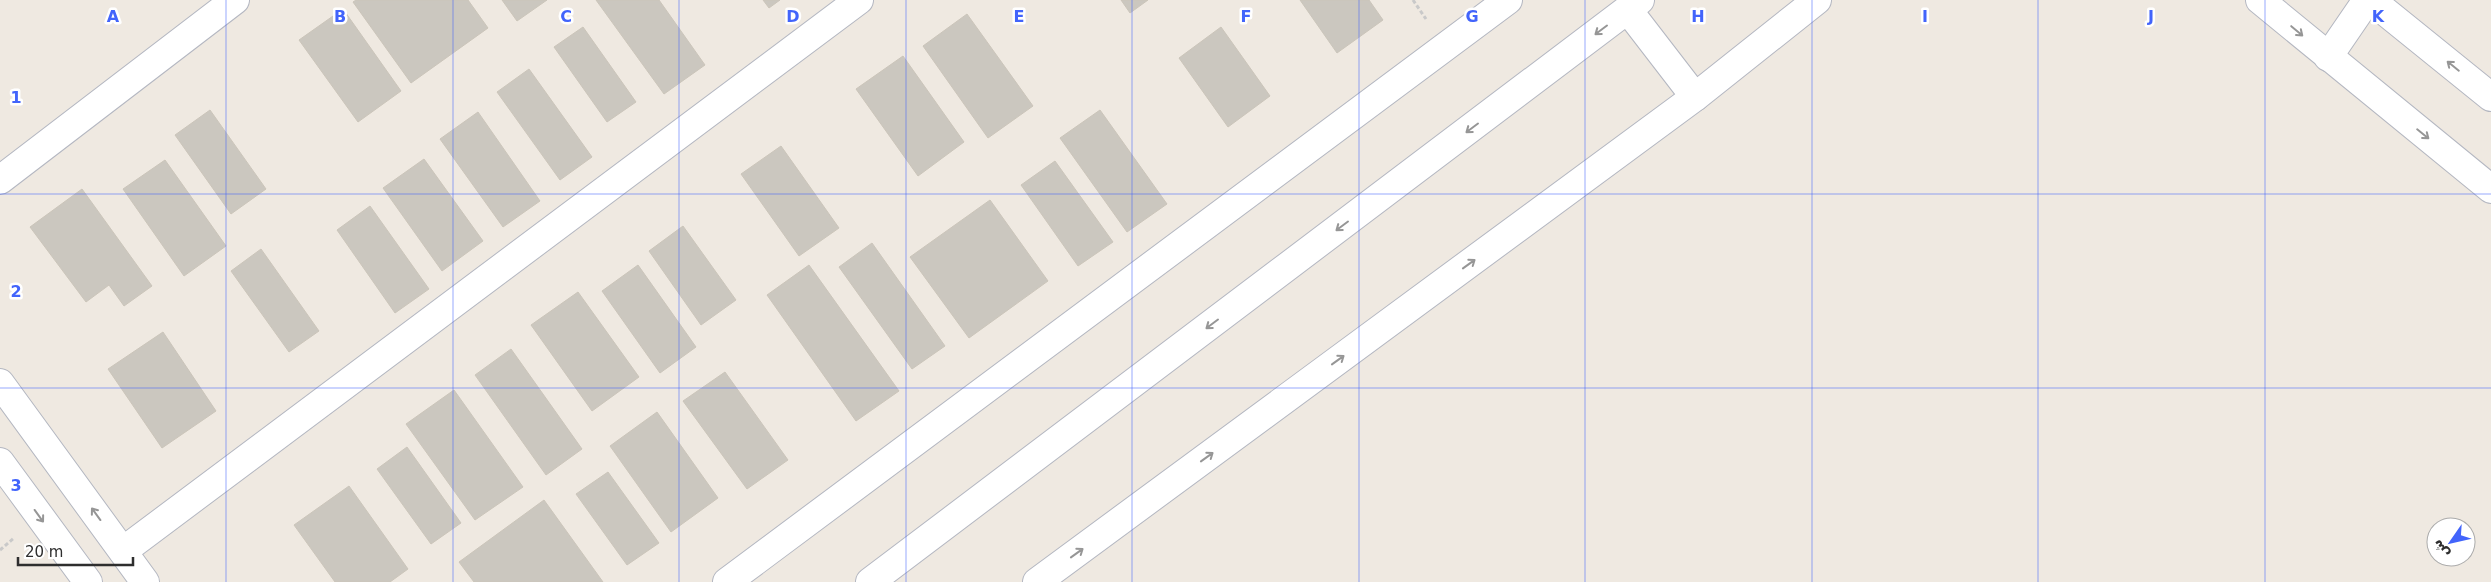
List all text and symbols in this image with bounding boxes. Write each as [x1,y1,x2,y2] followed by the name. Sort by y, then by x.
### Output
[107,7,120,26] text: A
[334,7,346,26] text: B
[560,7,572,26] text: C
[786,7,800,26] text: D
[1014,7,1024,26] text: E
[1241,7,1251,26] text: F
[1465,7,1479,26] text: G
[1691,7,1705,26] text: H
[1922,7,1928,26] text: I
[2147,7,2154,26] text: J
[2372,7,2385,26] text: K
[1594,25,1608,35] one-way arrow
[2290,26,2303,37] one-way arrow
[2447,61,2460,72] one-way arrow
[10,88,22,107] text: 1
[1465,123,1479,133] one-way arrow
[2416,129,2429,140] one-way arrow
[1335,221,1349,231] one-way arrow
[1462,259,1476,269] one-way arrow
[10,282,22,301] text: 2
[1206,318,1219,329] one-way arrow
[1331,355,1345,365] one-way arrow
[1200,451,1213,462] one-way arrow
[10,476,22,495] text: 3
[90,508,101,521] one-way arrow
[34,509,44,523] one-way arrow
[2426,517,2476,567] north arrow
[18,534,132,566] scale bar
[2428,537,2452,562] text: ش
[25,543,63,561] text: 20 m
[1069,548,1083,558] one-way arrow

